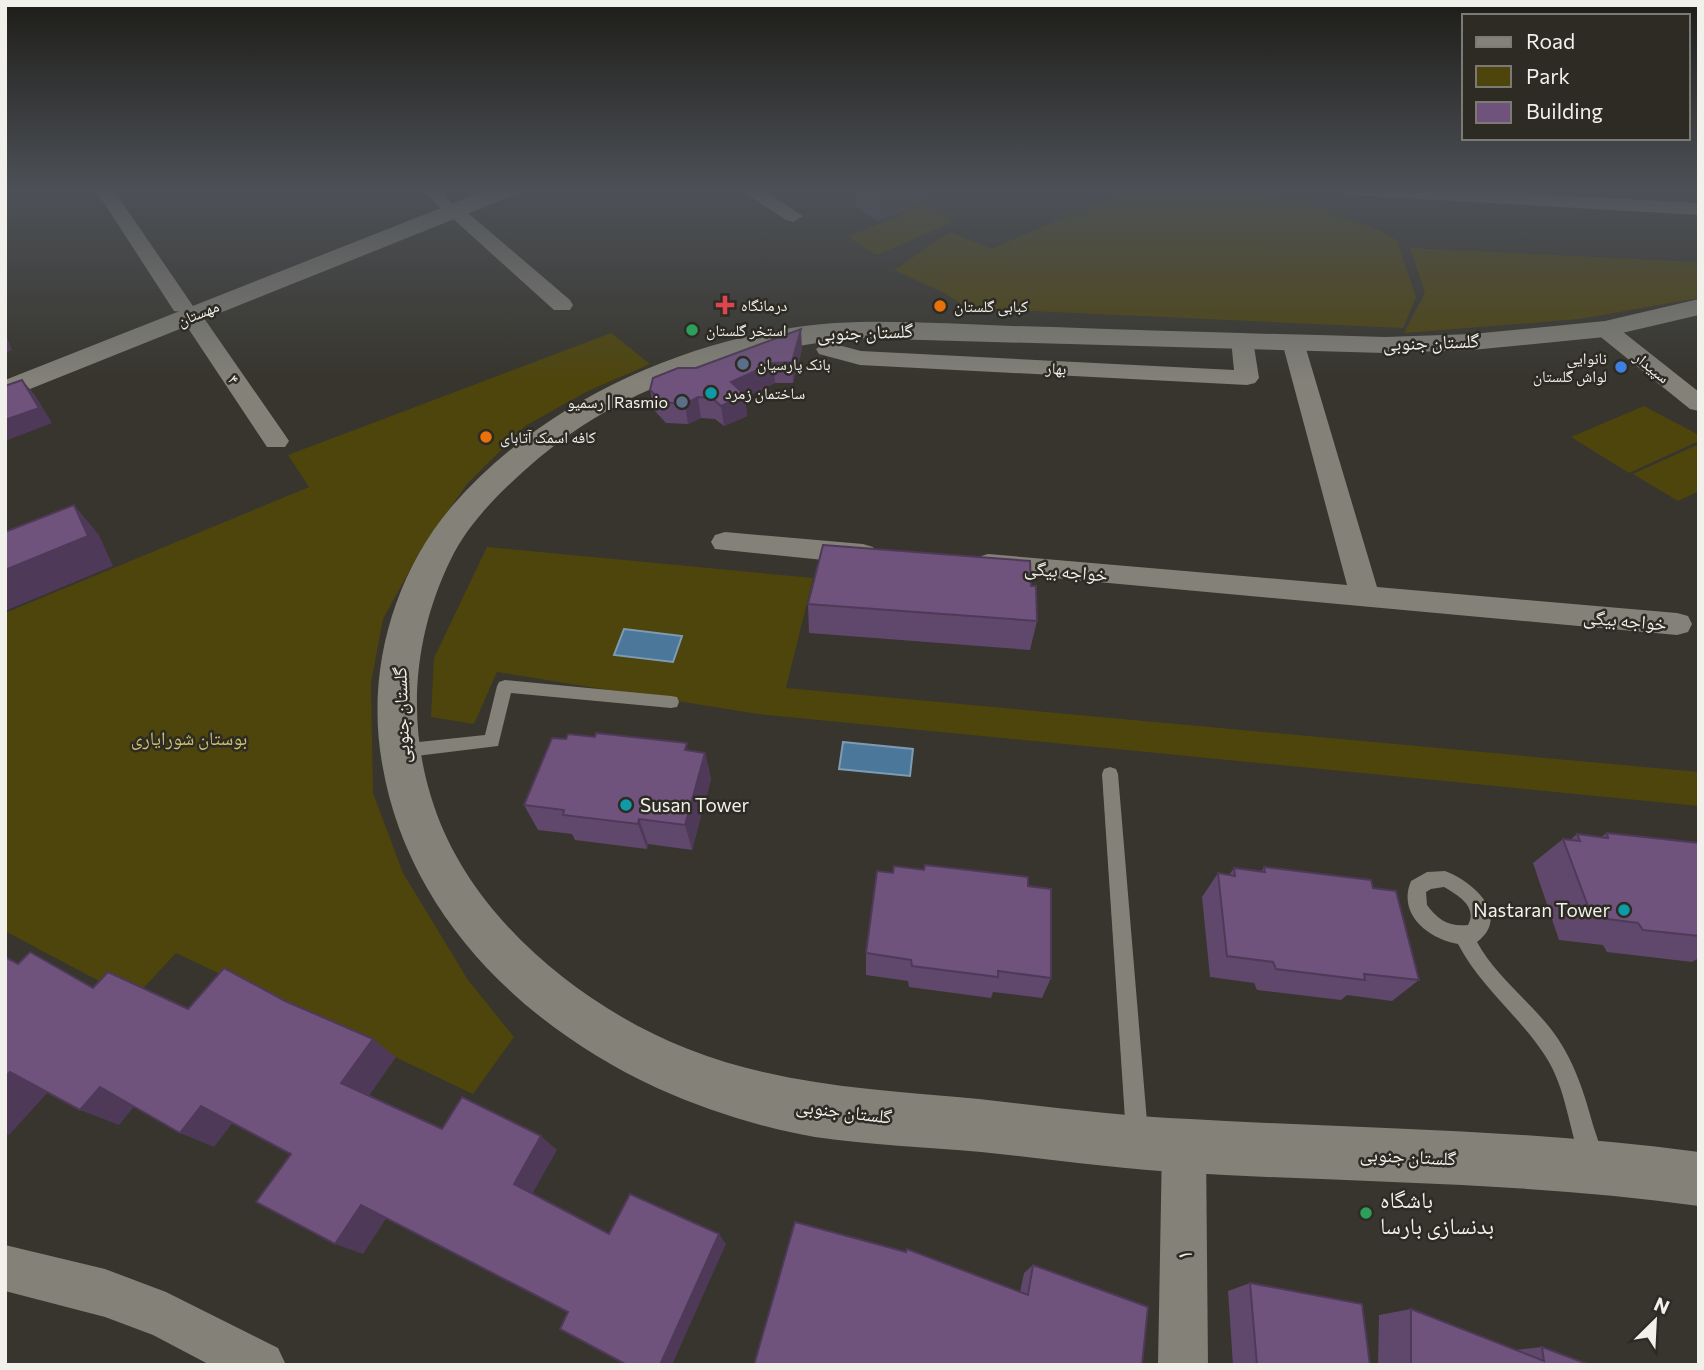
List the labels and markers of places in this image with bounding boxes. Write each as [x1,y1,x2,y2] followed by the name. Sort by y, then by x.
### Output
[715,295,735,315] marker: درمانگاه
[741,295,787,315] place label: درمانگاه
[954,296,1029,317] place label: کبابی گلستان
[932,298,948,314] marker: کبابی گلستان
[706,320,787,341] place label: استخر گلستان
[684,322,700,338] marker: استخر گلستان
[1533,348,1607,387] place label: نانوایی لواش گلستان
[757,354,831,375] place label: بانک پارسیان
[735,356,751,372] marker: بانک پارسیان
[1613,359,1629,375] marker: نانوایی لواش گلستان
[725,383,805,404] place label: ساختمان زمرد
[703,385,719,401] marker: ساختمان زمرد
[567,392,668,412] place label: رسمیو | Rasmio
[674,394,690,410] marker: رسمیو | Rasmio
[500,427,596,448] place label: کافه اسمک آتابای
[478,429,494,445] marker: کافه اسمک آتابای
[640,793,749,816] place label: Susan Tower
[618,797,634,813] marker: Susan Tower
[1473,898,1610,921] place label: Nastaran Tower
[1616,902,1632,918] marker: Nastaran Tower
[1380,1185,1494,1240] place label: باشگاه بدنسازی بارسا
[1358,1205,1374,1221] marker: باشگاه بدنسازی بارسا

